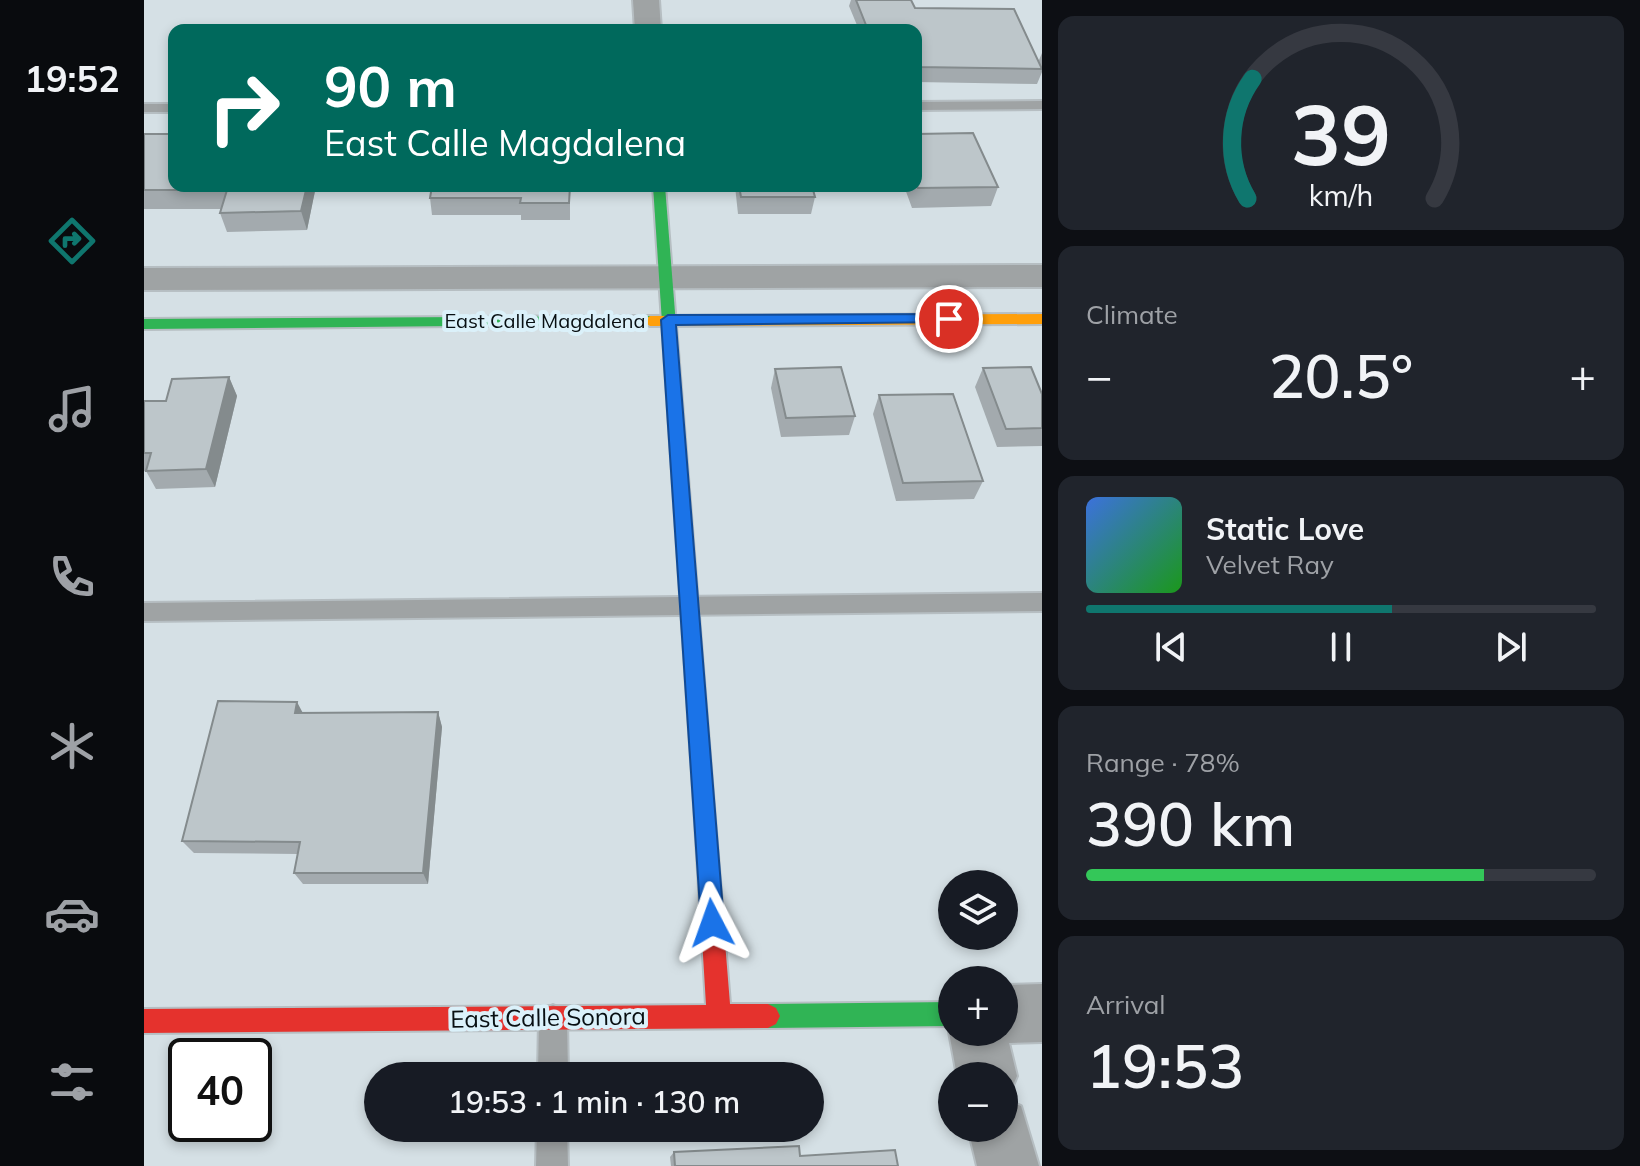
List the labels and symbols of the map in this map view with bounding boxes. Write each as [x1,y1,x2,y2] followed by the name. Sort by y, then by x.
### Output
[915,285,983,353] pin
[444,308,646,333] street label: East Calle Magdalena
[670,881,754,965] position arrow
[450,1000,646,1034] street label: East Calle Sonora
[168,1038,272,1142] speed limit sign: 40

